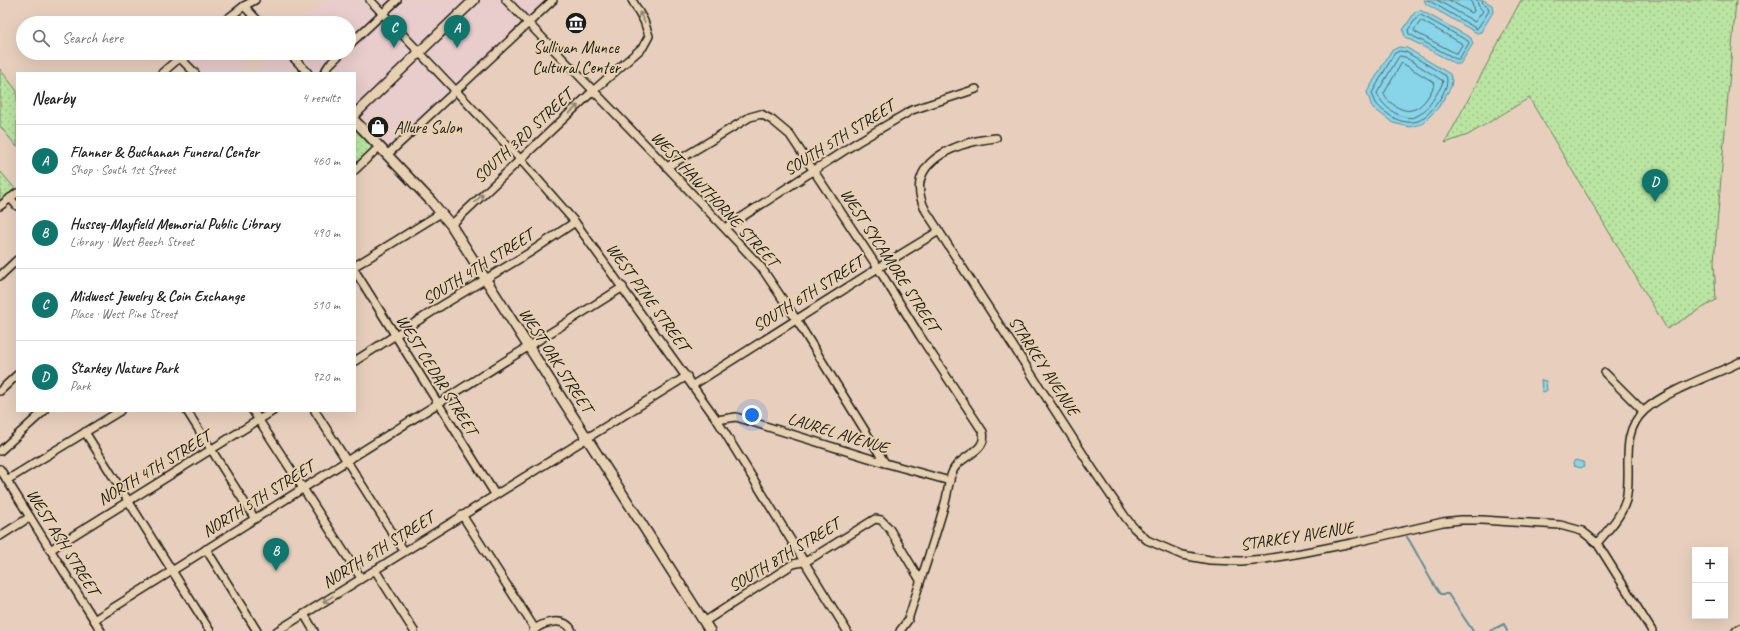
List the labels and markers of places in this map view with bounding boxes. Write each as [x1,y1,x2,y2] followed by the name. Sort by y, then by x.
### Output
[563,10,589,36] museum icon: Sullivan Munce Cultural Center
[381,15,407,48] pin: C
[444,15,470,48] pin: A
[532,37,622,78] place label: Sullivan Munce Cultural Center
[365,114,391,140] shop icon: Allure Salon
[394,117,462,138] place label: Allure Salon
[1642,169,1668,202] pin: D
[263,538,289,571] pin: B

